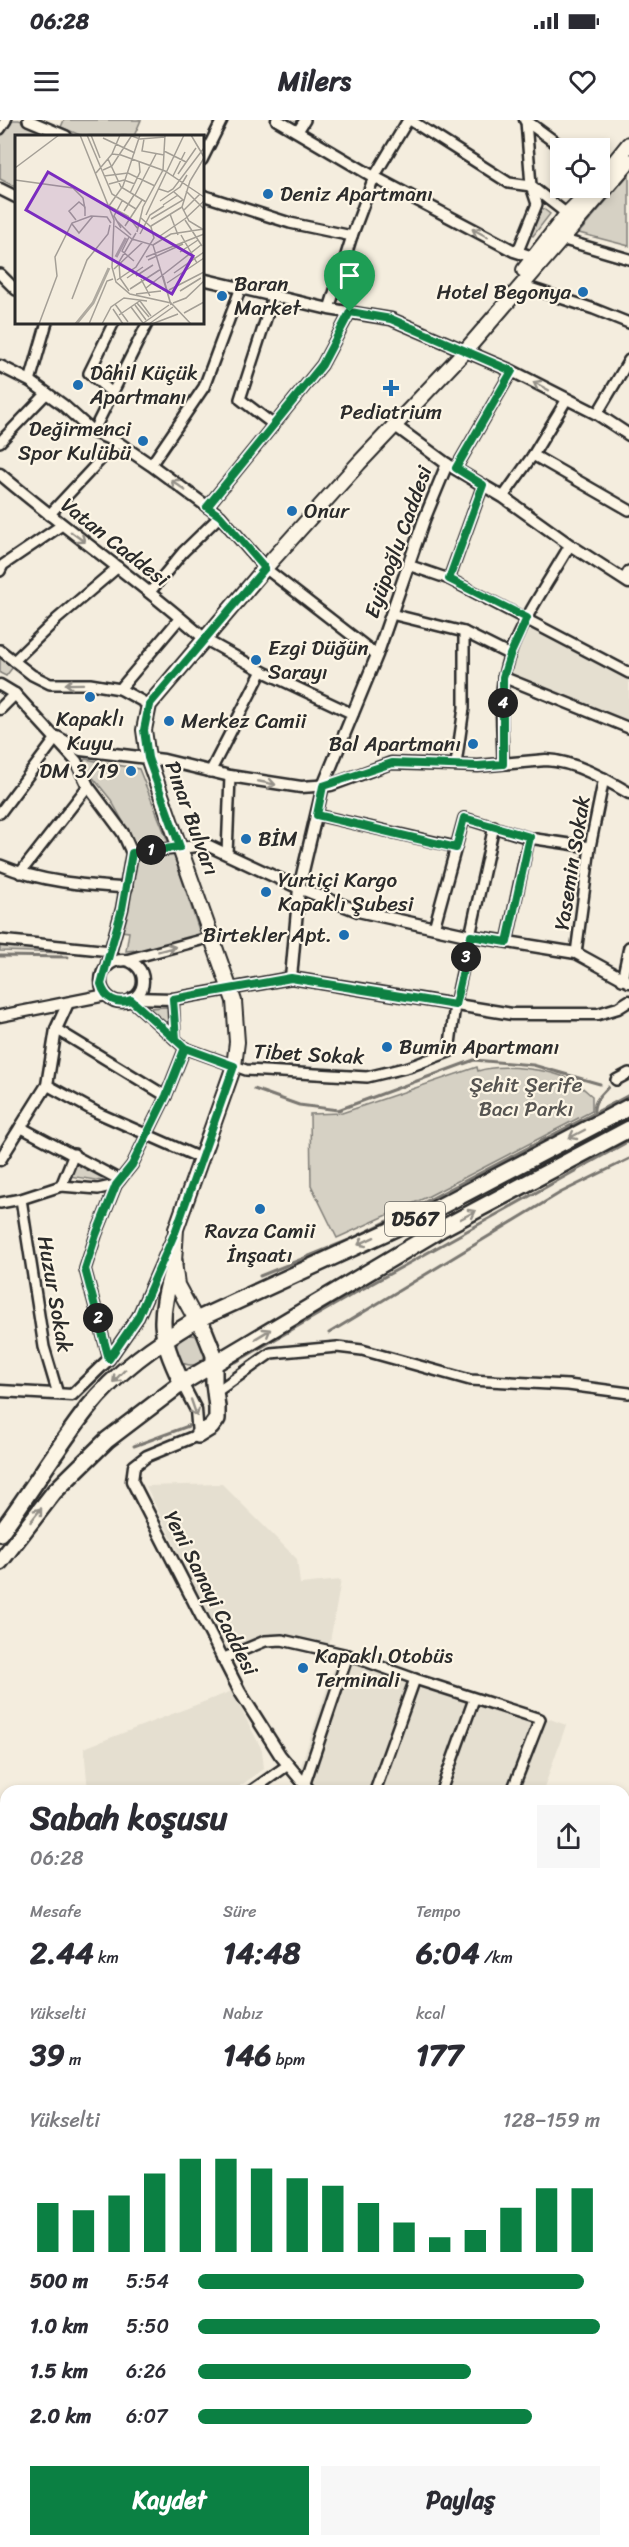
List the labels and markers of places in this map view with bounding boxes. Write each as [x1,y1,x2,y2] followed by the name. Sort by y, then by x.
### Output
[280,175,433,213] place label: Deniz Apartmanı
[261,187,275,201] marker: Deniz Apartmanı
[324,250,375,312] pin
[234,265,302,327] place label: Baran Market
[436,273,571,311] place label: Hotel Begonya
[576,285,590,299] marker: Hotel Begonya
[215,289,229,303] marker: Baran Market
[89,354,198,416] place label: Dâhil Küçük Apartmanı
[71,378,85,392] marker: Dâhil Küçük Apartmanı
[382,379,400,397] marker: Pediatrium
[340,393,442,431] place label: Pediatrium
[18,410,132,472] place label: Değirmenci Spor Kulübü
[136,434,150,448] marker: Değirmenci Spor Kulübü
[304,492,350,530] place label: Onur
[285,504,299,518] marker: Onur
[268,629,369,691] place label: Ezgi Düğün Sarayı
[249,653,263,667] marker: Ezgi Düğün Sarayı
[488,688,518,718] pin: 4
[83,690,97,704] marker: Kapaklı Kuyu
[56,700,124,762] place label: Kapaklı Kuyu
[181,702,307,740] place label: Merkez Camii
[162,714,176,728] marker: Merkez Camii
[329,725,461,763] place label: Bal Apartmanı
[466,737,480,751] marker: Bal Apartmanı
[39,752,119,790] place label: DM 3/19
[124,764,138,778] marker: DM 3/19
[258,820,298,858] place label: BİM
[239,832,253,846] marker: BİM
[136,835,166,865] pin: 1
[278,861,415,923] place label: Yurtiçi Kargo Kapaklı Şubesi
[259,885,273,899] marker: Yurtiçi Kargo Kapaklı Şubesi
[203,916,332,954] place label: Birtekler Apt.
[337,928,351,942] marker: Birtekler Apt.
[451,942,481,972] pin: 3
[399,1028,559,1066] place label: Bumin Apartmanı
[380,1040,394,1054] marker: Bumin Apartmanı
[253,1202,267,1216] marker: Ravza Camii İnşaatı
[205,1212,316,1274] place label: Ravza Camii İnşaatı
[83,1303,113,1333] pin: 2
[315,1637,453,1699] place label: Kapaklı Otobüs Terminali
[296,1661,310,1675] marker: Kapaklı Otobüs Terminali

